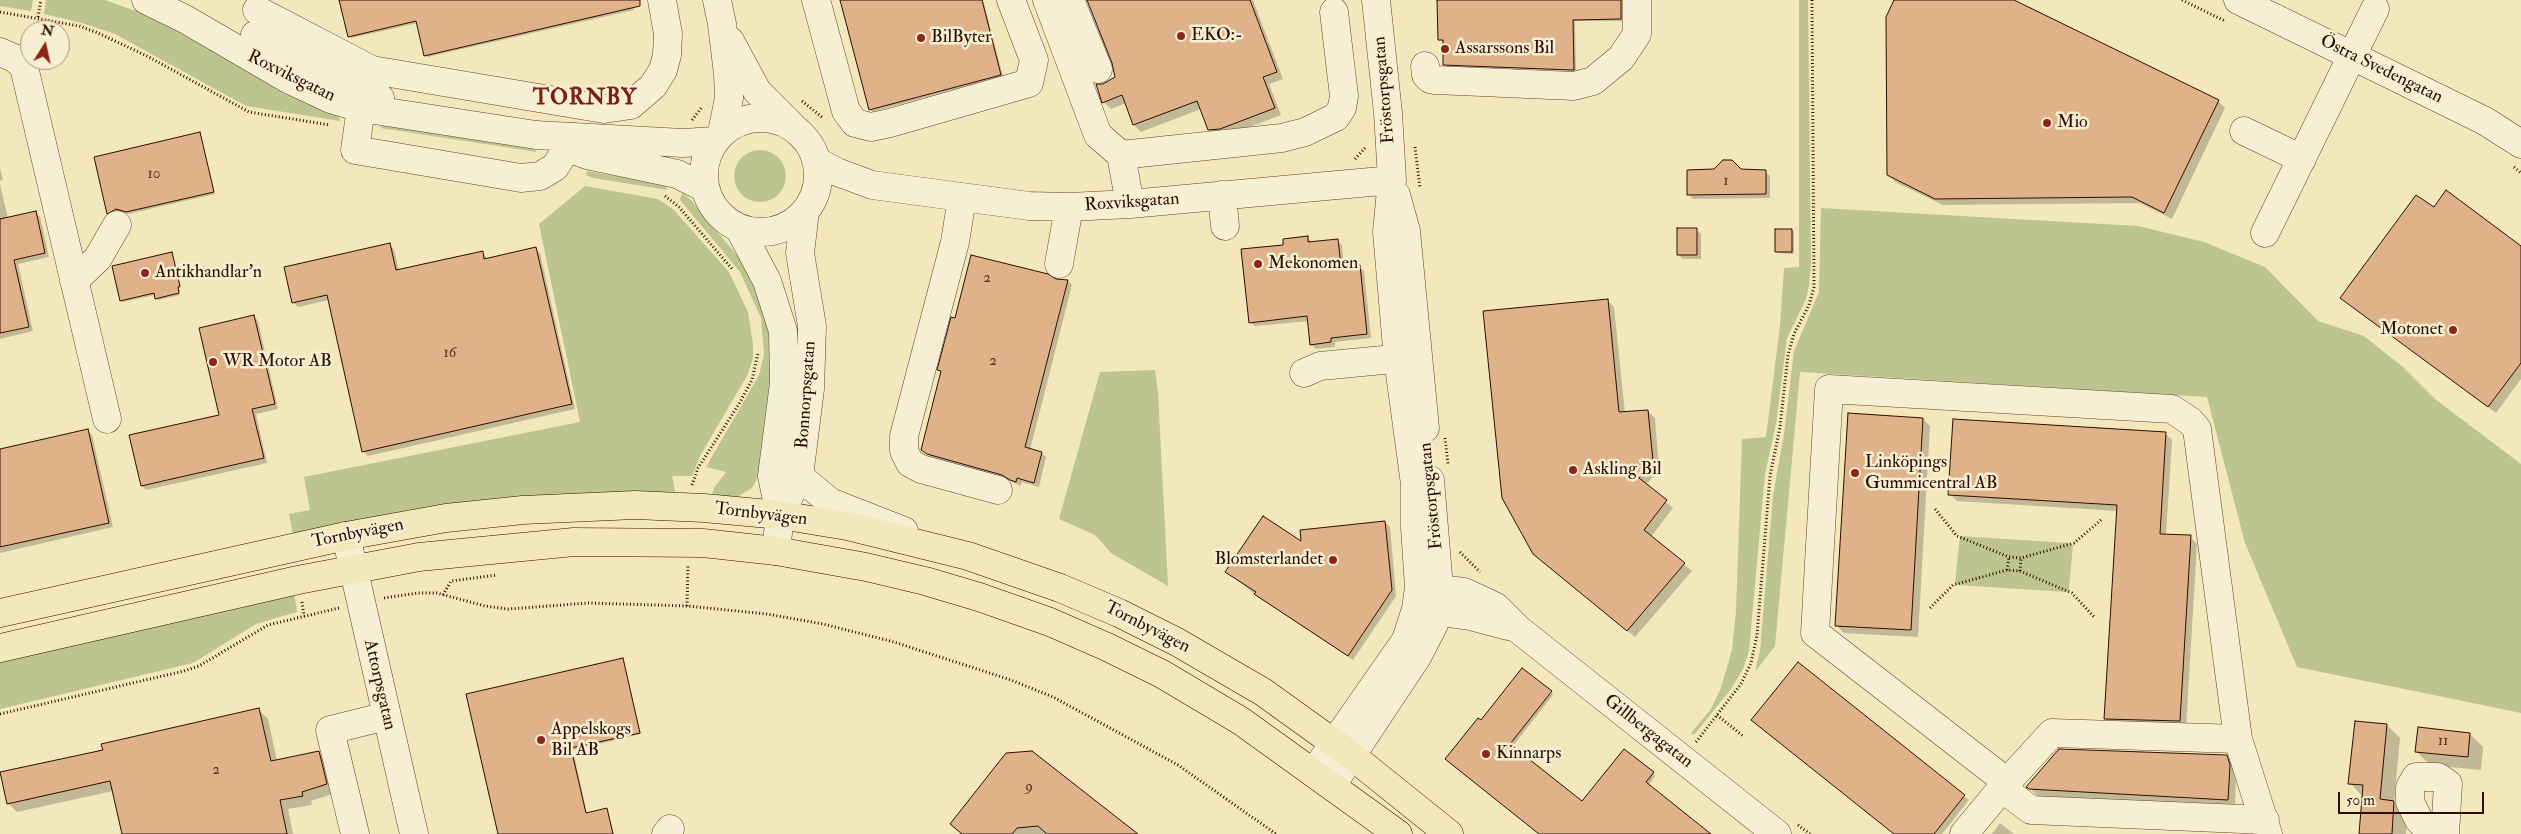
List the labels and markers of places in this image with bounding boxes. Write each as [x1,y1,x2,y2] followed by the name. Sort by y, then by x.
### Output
[1191,25,1243,47] place label: EKO:-
[931,27,992,49] place label: BilByter
[1175,30,1187,42] marker: EKO:-
[915,32,927,44] marker: BilByter
[1455,38,1554,60] place label: Assarssons Bil
[1439,43,1451,55] marker: Assarssons Bil
[2057,112,2088,134] place label: Mio
[2041,117,2053,129] marker: Mio
[1268,253,1358,275] place label: Mekonomen
[1252,258,1264,270] marker: Mekonomen
[155,262,262,284] place label: Antikhandlar'n
[139,267,151,279] marker: Antikhandlar'n
[2380,319,2443,341] place label: Motonet
[2447,324,2459,336] marker: Motonet
[223,351,332,373] place label: WR Motor AB
[207,356,219,368] marker: WR Motor AB
[1865,452,1998,494] place label: Linköpings Gummicentral AB
[1583,459,1662,481] place label: Askling Bil
[1567,464,1579,476] marker: Askling Bil
[1849,467,1861,479] marker: Linköpings Gummicentral AB
[1215,549,1323,571] place label: Blomsterlandet
[1327,554,1339,566] marker: Blomsterlandet
[551,719,631,762] place label: Appelskogs Bil AB
[535,734,547,746] marker: Appelskogs Bil AB
[1496,743,1561,765] place label: Kinnarps
[1480,748,1492,760] marker: Kinnarps

